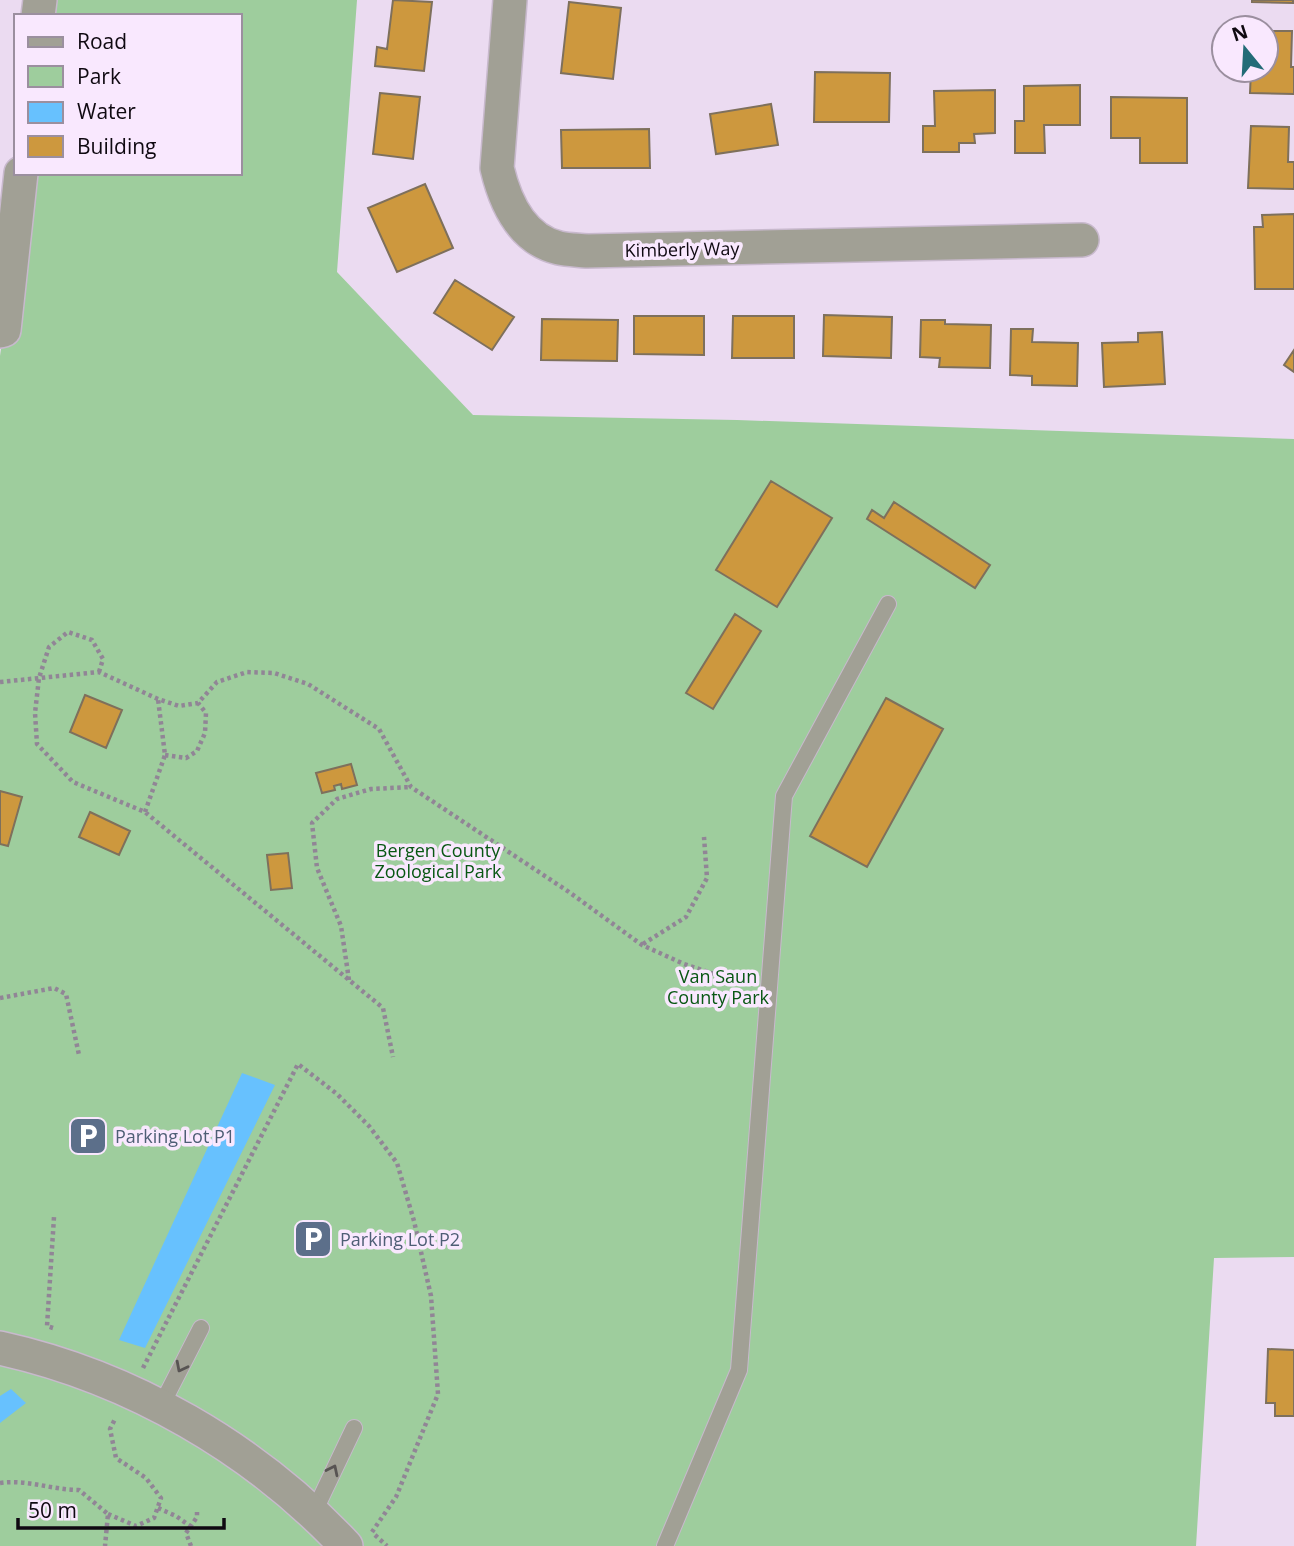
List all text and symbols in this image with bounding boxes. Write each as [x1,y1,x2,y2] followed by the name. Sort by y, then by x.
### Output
[14,14,242,175] legend
[1210,14,1280,84] north arrow
[1228,18,1251,48] text: N
[77,27,127,55] text: Road
[77,62,121,90] text: Park
[77,97,136,125] text: Water
[77,132,156,160] text: Building
[625,236,740,262] street label: Kimberly Way
[374,838,502,883] park label: Bergen County Zoological Park
[667,964,770,1009] park label: Van Saun County Park
[67,1115,109,1157] parking icon: Parking Lot P1
[115,1124,235,1148] place label: Parking Lot P1
[292,1218,334,1260] parking icon: Parking Lot P2
[340,1227,460,1251] place label: Parking Lot P2
[176,1360,190,1372] one-way arrow
[325,1465,339,1477] one-way arrow
[18,1486,224,1530] scale bar
[28,1496,77,1524] text: 50 m

